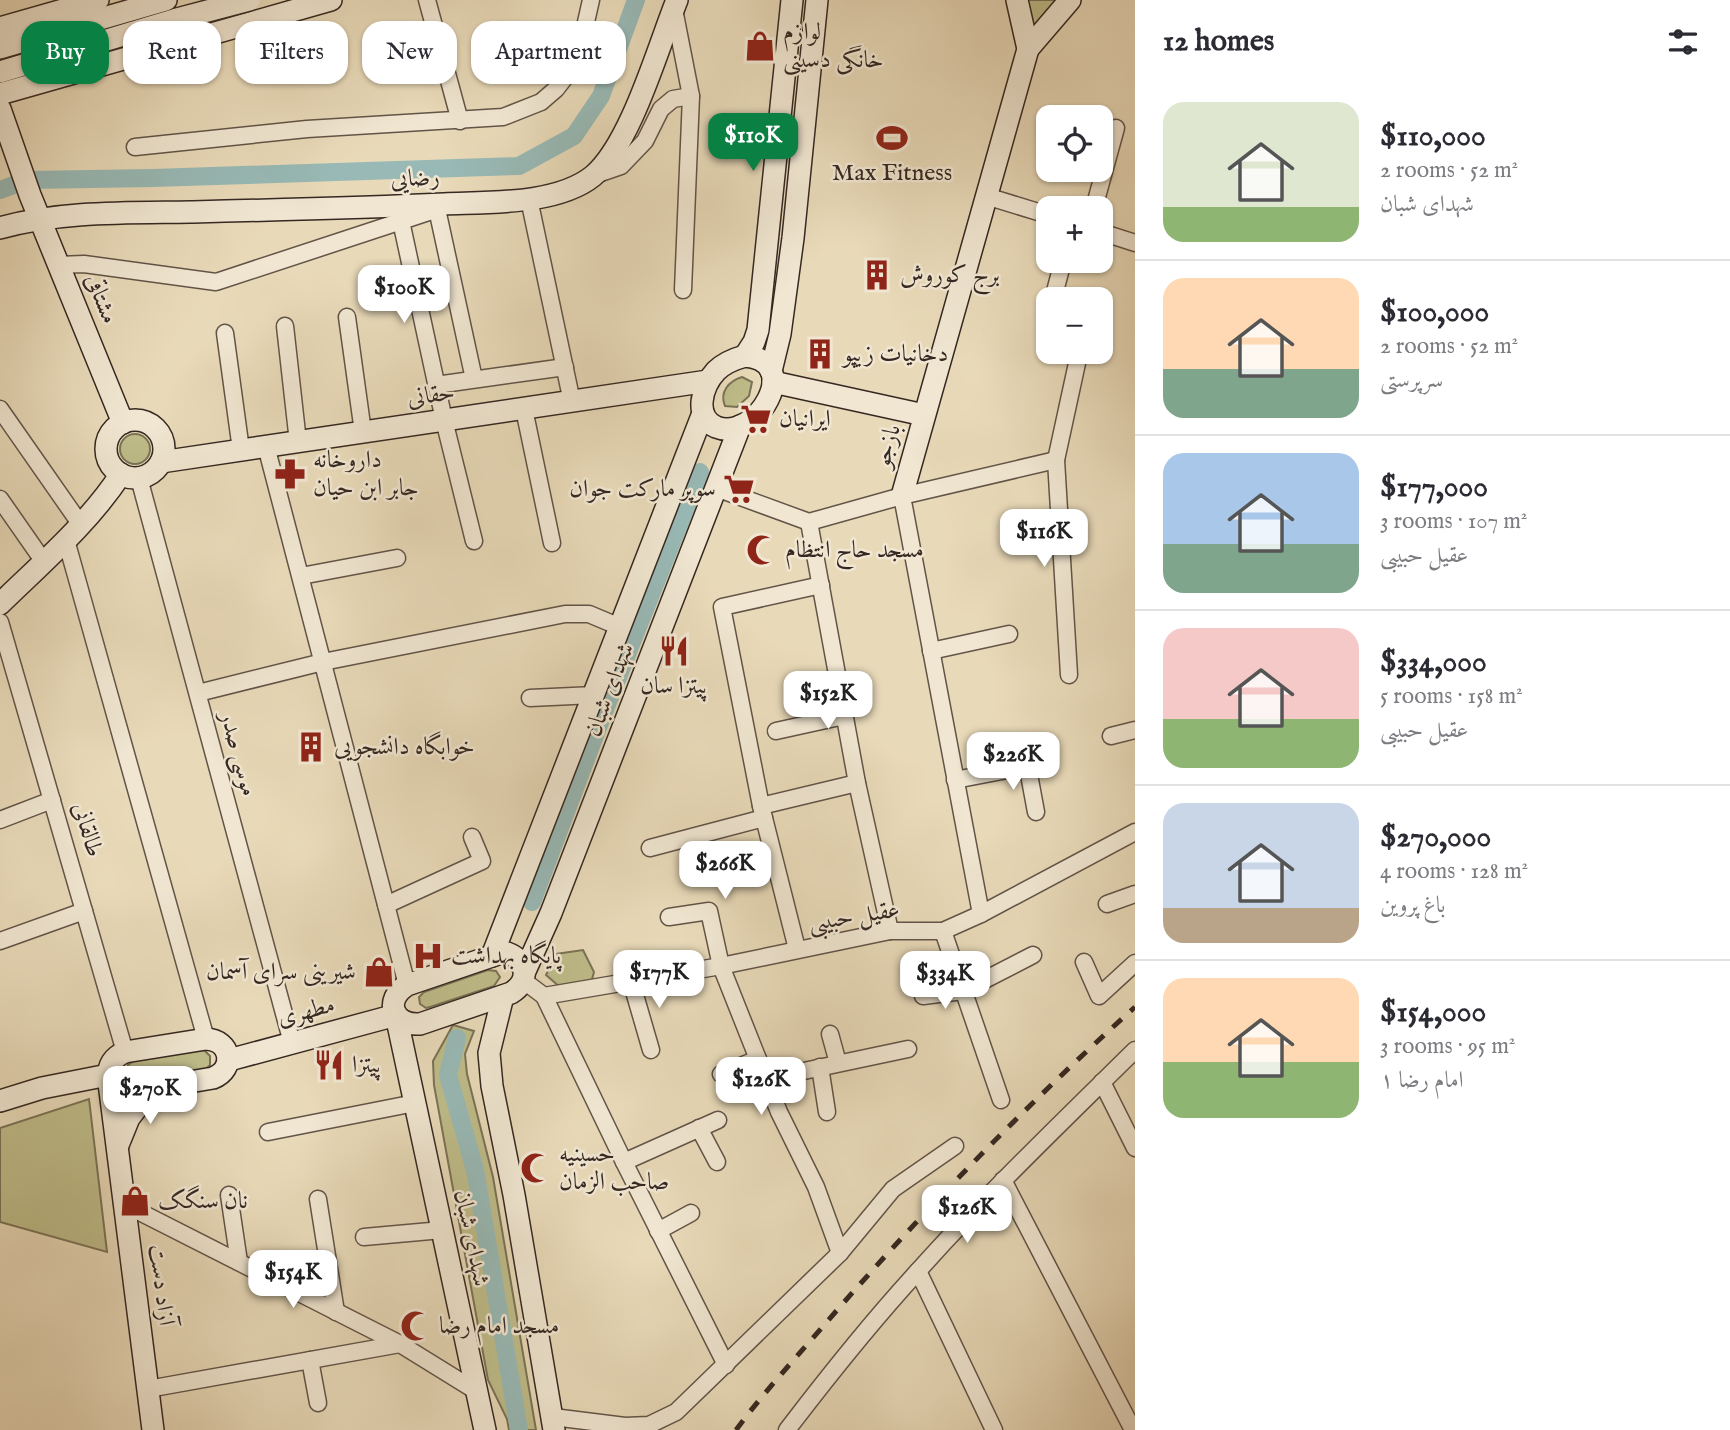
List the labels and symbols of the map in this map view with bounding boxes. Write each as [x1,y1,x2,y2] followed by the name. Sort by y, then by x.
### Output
[783,17,884,76] place label: لوازم خانگی دسینی
[743,29,777,63] shop icon: لوازم خانگی دسینی
[704,114,802,173] pin: $110K
[875,121,909,155] sports icon: Max Fitness
[832,158,952,189] place label: Max Fitness
[389,162,441,196] street label: رضایی
[860,258,894,292] building icon: برج کوروش
[900,260,1000,295] place label: برج کوروش
[355,266,453,325] pin: $100K
[77,269,125,329] street label: مشتاقی
[803,337,837,371] building icon: دخانیات زیپو
[841,339,948,370] place label: دخانیات زیپو
[405,377,457,415] street label: حقانی
[739,402,773,436] supermarket icon: ایرانیان
[779,404,831,435] place label: ایرانیان
[867,421,909,473] street label: بازجو
[313,445,419,504] place label: داروخانه جابر ابن حیان
[273,457,307,491] pharmacy icon: داروخانه جابر ابن حیان
[722,472,756,506] supermarket icon: سوپر مارکت جوان
[569,474,716,505] place label: سوپر مارکت جوان
[995,510,1093,569] pin: $116K
[745,533,779,567] mosque icon: مسجد حاج انتظام
[785,535,924,570] place label: مسجد حاج انتظام
[657,634,691,668] restaurant icon: پیتزا سان
[578,639,642,741] street label: شهدای شبان
[640,671,708,702] place label: پیتزا سان
[779,672,877,731] pin: $152K
[211,706,264,800] street label: موسی صدر
[294,730,328,764] building icon: خوابگاه دانشجویی
[334,731,475,763] place label: خوابگاه دانشجویی
[964,732,1062,792] pin: $226K
[64,799,110,861] street label: طالقانی
[676,842,774,901] pin: $266K
[806,894,902,942] street label: عقیل حبیبی
[411,939,445,973] hospital icon: پایگاه بهداشت
[451,940,562,972] place label: پایگاه بهداشت
[610,950,708,1010] pin: $177K
[896,951,994,1011] pin: $334K
[362,955,396,989] shop icon: شیرینی سرای آسمان
[206,957,356,988] place label: شیرینی سرای آسمان
[274,989,338,1035] street label: مطهری
[312,1048,346,1082] restaurant icon: پیتزا
[352,1050,381,1081] place label: پیتزا
[712,1058,810,1117] pin: $126K
[101,1066,199,1126] pin: $270K
[559,1139,669,1198] place label: حسینیه صاحب الزمان
[519,1151,553,1185] mosque icon: حسینیه صاحب الزمان
[118,1184,152,1218] shop icon: نان سنگک
[158,1185,248,1217] place label: نان سنگک
[918,1186,1016,1245] pin: $126K
[446,1187,496,1289] street label: شهدای شبان
[141,1243,182,1330] street label: آزاد دست
[244,1250,342,1310] pin: $154K
[399,1309,433,1343] mosque icon: مسجد امام رضا
[439,1311,559,1346] place label: مسجد امام رضا

